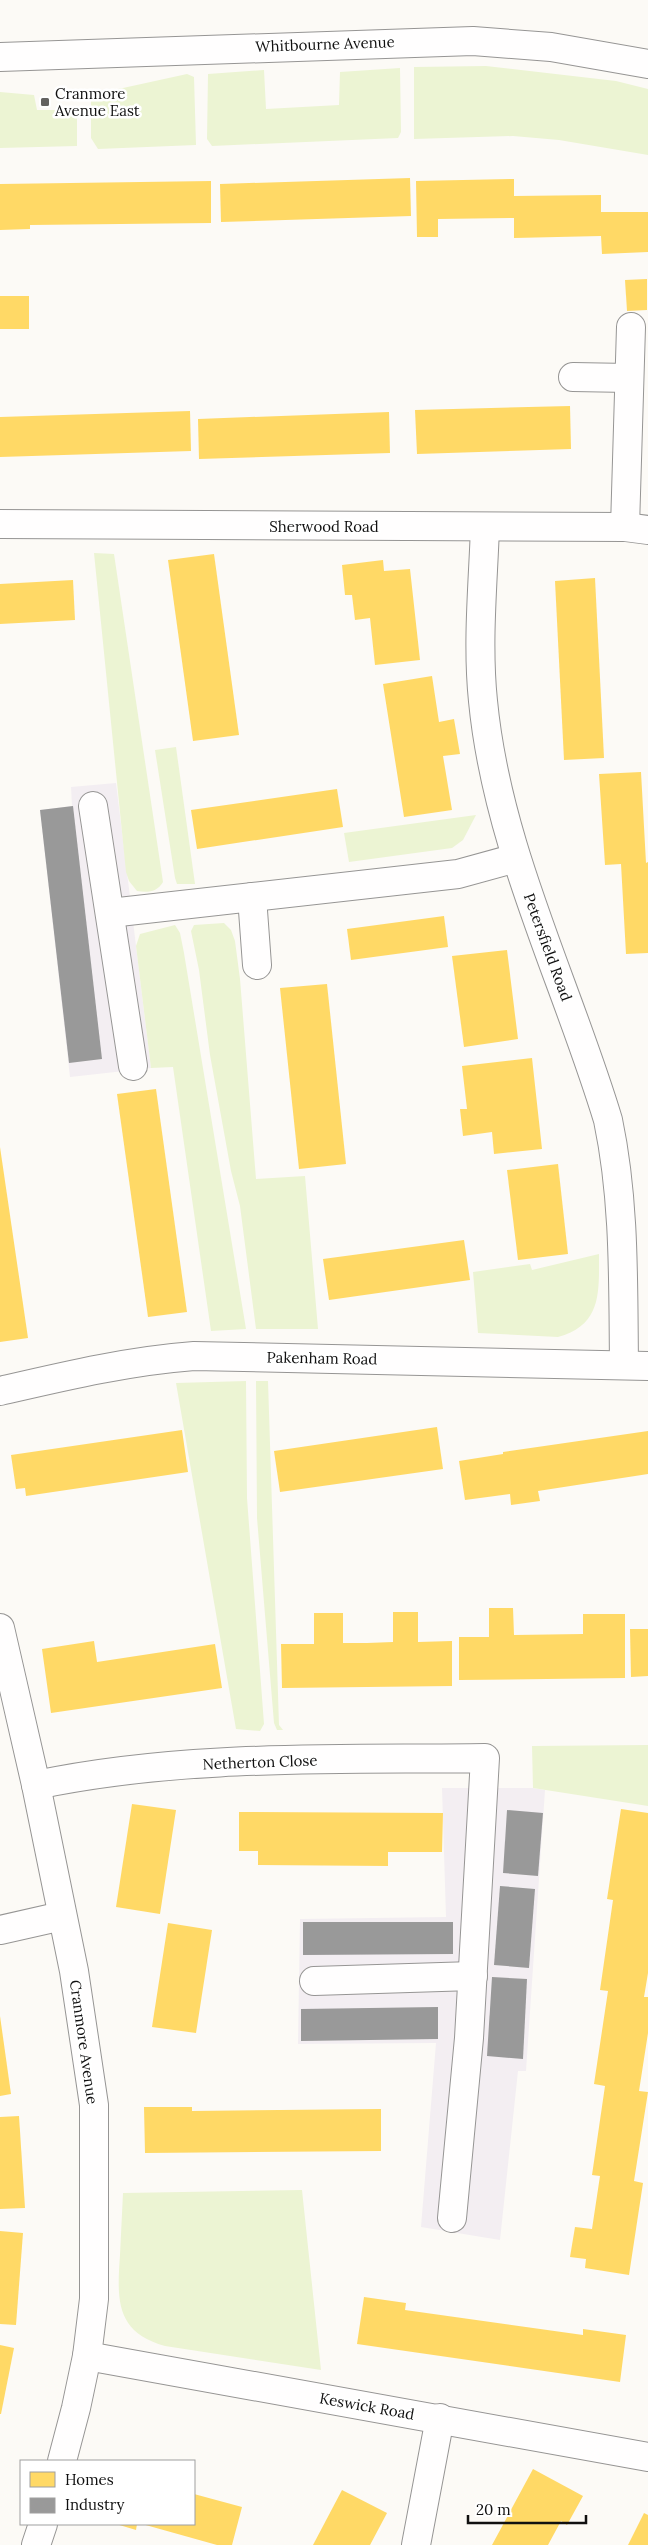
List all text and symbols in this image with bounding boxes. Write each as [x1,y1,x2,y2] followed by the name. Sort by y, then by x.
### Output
[255,32,395,56] street label: Whitbourne Avenue
[54,84,140,120] place label: Cranmore Avenue East
[39,96,51,108] marker: Cranmore Avenue East
[269,517,379,536] street label: Sherwood Road
[520,890,576,1004] street label: Petersfield Road
[266,1348,378,1368] street label: Pakenham Road
[202,1751,318,1773] street label: Netherton Close
[66,1979,102,2105] street label: Cranmore Avenue
[318,2388,416,2424] street label: Keswick Road
[20,2460,195,2525] legend
[65,2470,114,2489] text: Homes
[468,2492,586,2524] scale bar
[65,2495,124,2514] text: Industry
[476,2500,511,2519] text: 20 m

